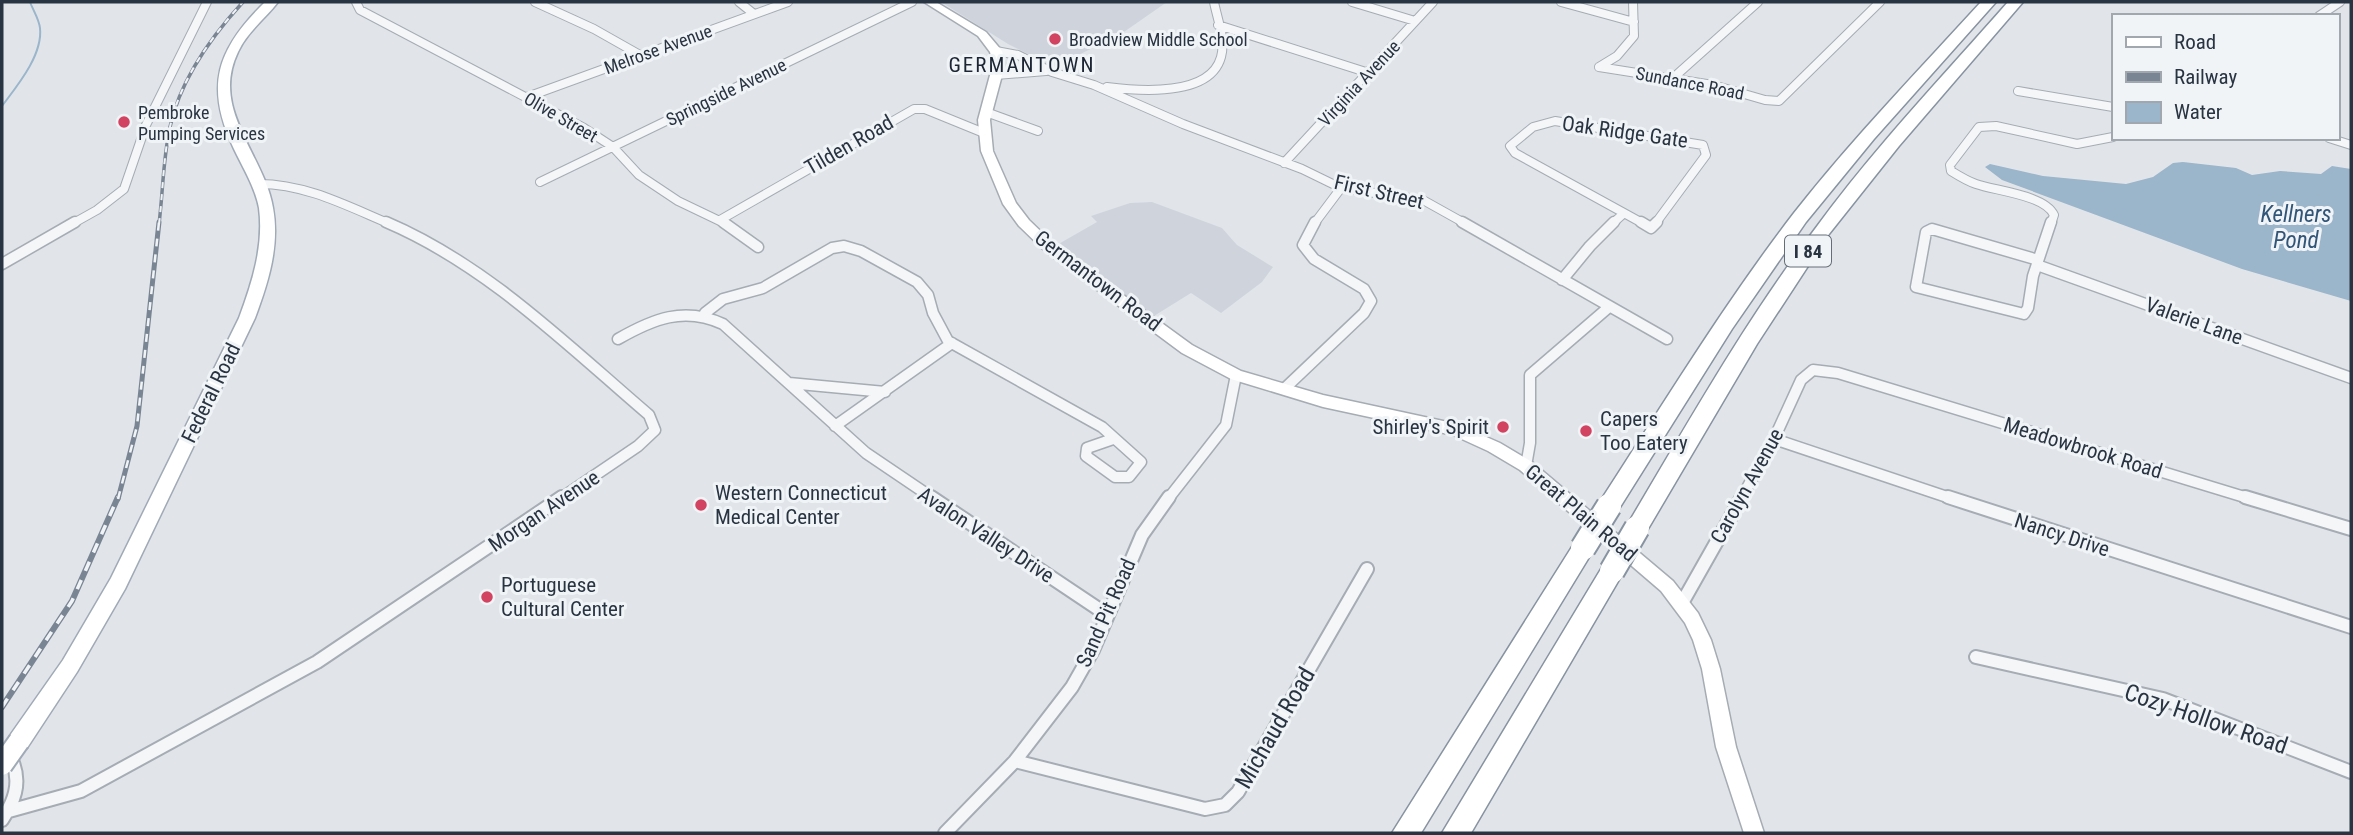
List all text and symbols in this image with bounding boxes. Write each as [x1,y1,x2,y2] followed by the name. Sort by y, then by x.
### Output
[2112,14,2339,140] legend
[601,20,715,78] street label: Melrose Avenue
[1069,29,1248,50] place label: Broadview Middle School
[2174,30,2216,54] text: Road
[1047,31,1063,47] marker: Broadview Middle School
[1314,36,1404,130] street label: Virginia Avenue
[948,53,1096,77] district label: GERMANTOWN
[662,54,790,130] street label: Springside Avenue
[1634,62,1746,104] street label: Sundance Road
[2174,65,2237,89] text: Railway
[520,88,602,146] street label: Olive Street
[2174,100,2222,124] text: Water
[138,102,265,144] place label: Pembroke Pumping Services
[801,110,897,180] street label: Tilden Road
[1560,111,1690,153] street label: Oak Ridge Gate
[116,114,132,130] marker: Pembroke Pumping Services
[1332,170,1426,214] street label: First Street
[2261,201,2331,254] water label: Kellners Pond
[1030,226,1166,336] street label: Germantown Road
[1785,235,1831,266] road number: I 84
[2142,292,2246,350] street label: Valerie Lane
[177,339,245,447] street label: Federal Road
[1600,407,1688,455] place label: Capers Too Eatery
[2001,412,2165,484] street label: Meadowbrook Road
[1373,415,1489,439] place label: Shirley's Spirit
[1495,419,1511,435] marker: Shirley's Spirit
[1578,423,1594,439] marker: Capers Too Eatery
[1706,424,1789,548] street label: Carolyn Avenue
[1520,459,1642,567] street label: Great Plain Road
[484,465,604,557] street label: Morgan Avenue
[715,481,887,529] place label: Western Connecticut Medical Center
[914,482,1059,588] street label: Avalon Valley Drive
[693,497,709,513] marker: Western Connecticut Medical Center
[2011,508,2113,562] street label: Nancy Drive
[1071,555,1141,671] street label: Sand Pit Road
[501,573,624,621] place label: Portuguese Cultural Center
[479,589,495,605] marker: Portuguese Cultural Center
[1229,663,1321,793] street label: Michaud Road
[2121,678,2291,760] street label: Cozy Hollow Road

